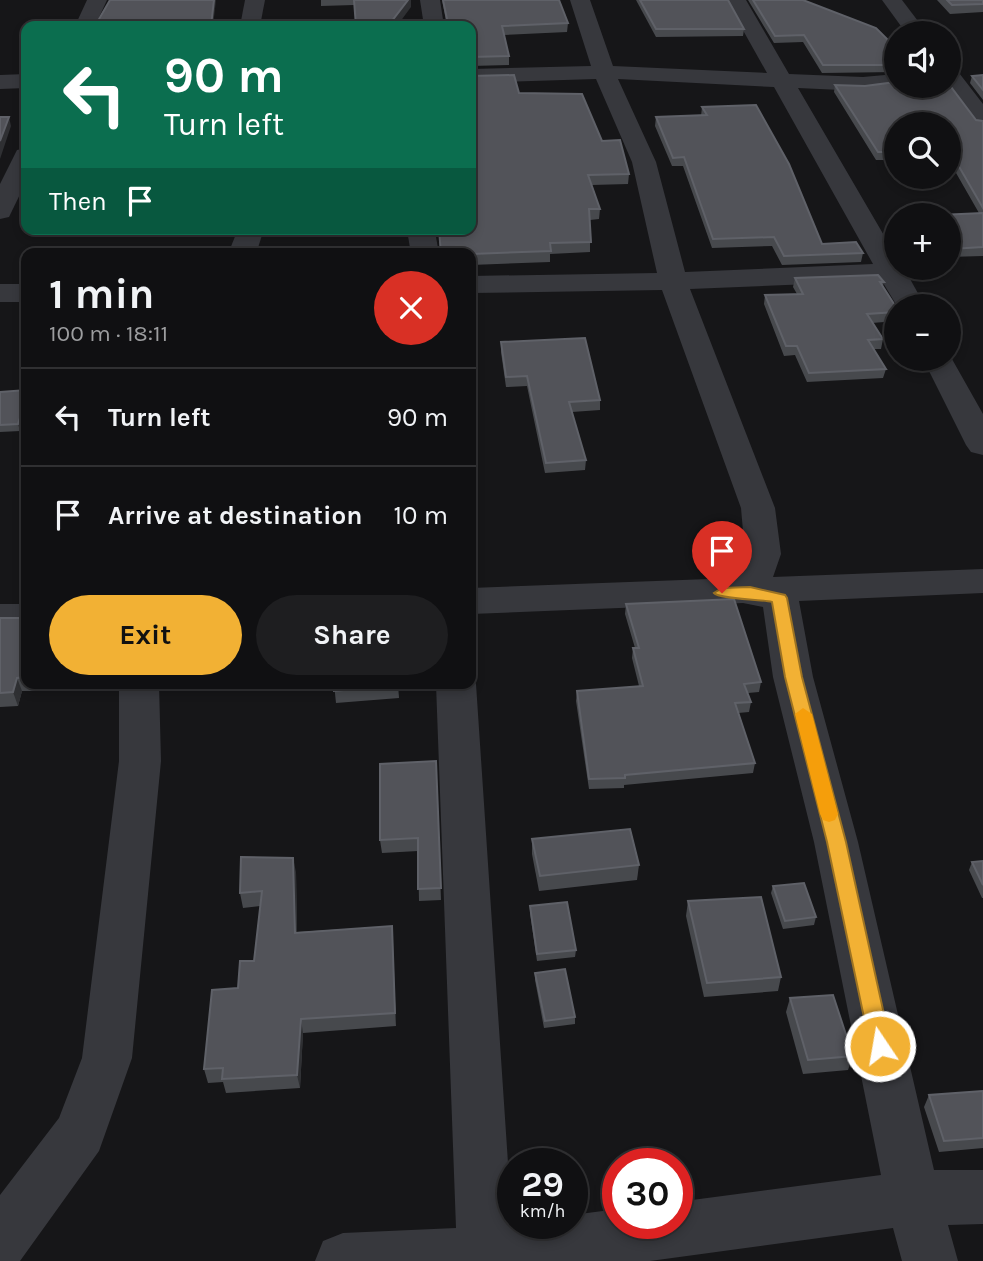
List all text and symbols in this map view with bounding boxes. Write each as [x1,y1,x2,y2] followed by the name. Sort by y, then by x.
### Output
[884,21,961,371] map controls
[884,21,961,98] button: sound
[164,47,284,104] text: 90 m
[49,49,140,140] icon: left
[164,106,284,143] text: Turn left
[884,112,961,189] button: search
[121,182,159,220] icon: arrive
[49,186,107,217] text: Then
[884,203,961,280] button: +
[49,269,154,319] text: 1 min
[374,271,448,345] button: close
[884,294,961,371] button: −
[49,320,168,347] text: 100 m · 18:11
[49,398,87,436] icon: left
[108,402,210,433] text: Turn left
[387,402,448,433] text: 90 m
[49,496,87,534] icon: arrive
[108,500,362,531] text: Arrive at destination
[393,500,448,531] text: 10 m
[692,521,752,593] pin
[703,532,741,570] icon: arrive
[49,595,242,675] button: Exit
[256,595,448,675] button: Share
[843,1009,917,1083] position arrow
[602,1148,693,1239] speed limit sign: 30
[521,1164,564,1205] text: 29
[520,1200,565,1222] text: km/h

